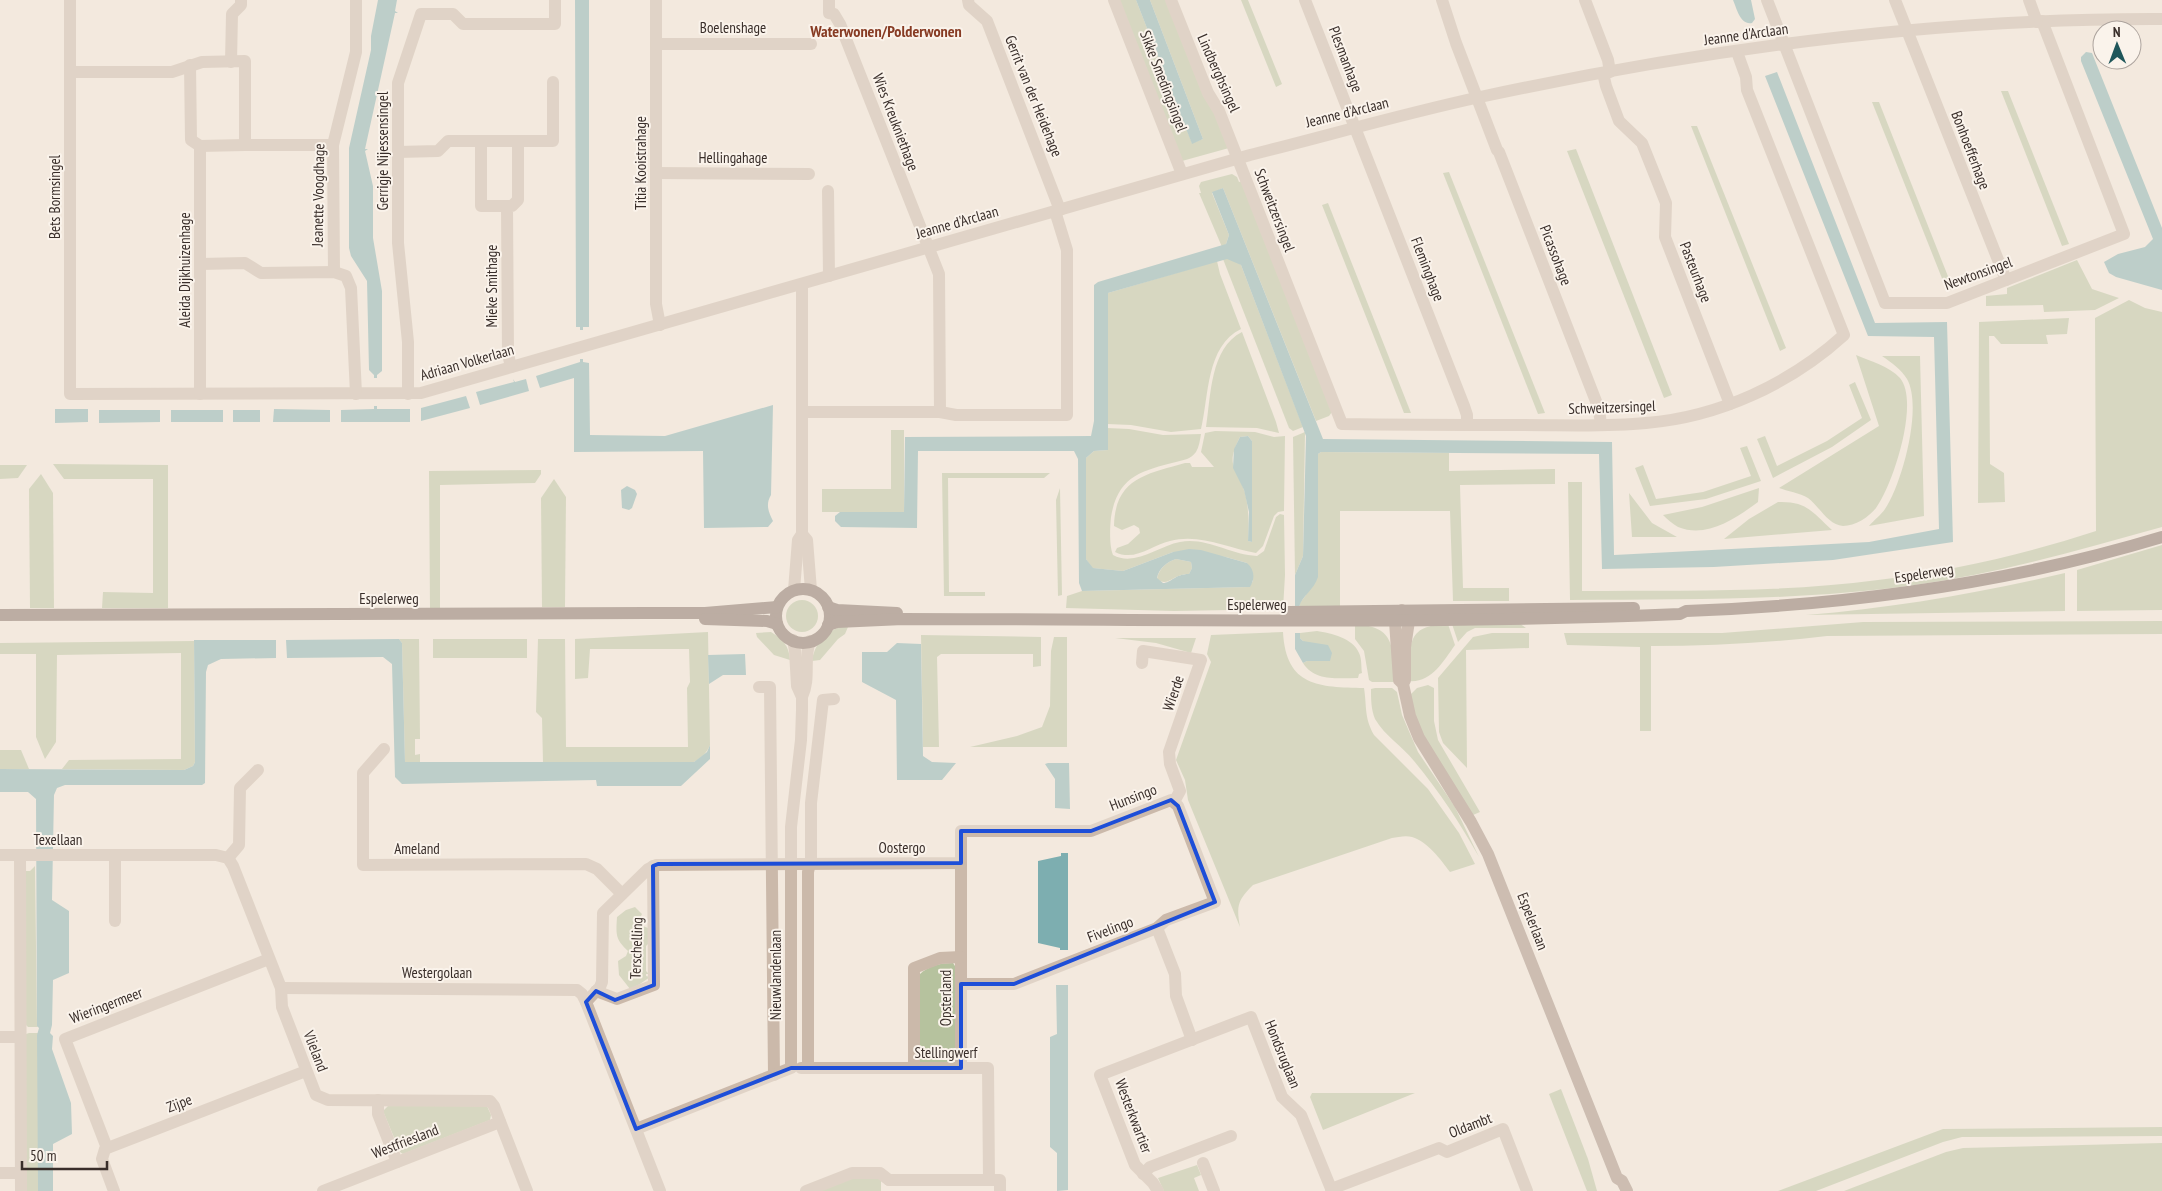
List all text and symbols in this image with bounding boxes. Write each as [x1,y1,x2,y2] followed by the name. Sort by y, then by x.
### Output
[700,18,766,37] street label: Boelenshage
[1702,19,1789,49] street label: Jeanne d'Arclaan
[2092,20,2142,70] north arrow
[809,21,962,41] district label: Waterwonen/Polderwonen
[1325,23,1367,95] street label: Plesmanhage
[2113,23,2121,41] text: N
[1136,28,1192,135] street label: Sikke Smedingsingel
[1193,31,1245,115] street label: Lindberghsingel
[1001,32,1067,160] street label: Gerrit van der Heidehage
[869,71,923,173] street label: Wies Kreukniethage
[373,91,392,210] street label: Gerrigje Nijessensingel
[1303,93,1390,132] street label: Jeanne d'Arclaan
[1947,108,1995,192] street label: Bonhoefferhage
[631,116,650,210] street label: Titia Kooistrahage
[308,143,328,248] street label: Jeanette Voogdhage
[699,148,767,167] street label: Hellingahage
[45,154,64,239] street label: Bets Bormsingel
[1250,166,1300,255] street label: Schweitzersingel
[913,201,1000,243] street label: Jeanne d'Arclaan
[175,212,194,328] street label: Aleida Dijkhuizenhage
[1536,222,1576,288] street label: Picassohage
[1407,234,1449,304] street label: Fleminghage
[1676,239,1716,305] street label: Pasteurhage
[482,245,501,327] street label: Mieke Smithage
[1941,252,2015,294] street label: Newtonsingel
[418,340,516,384] street label: Adriaan Volkerlaan
[1568,396,1656,418] street label: Schweitzersingel
[1893,559,1955,587] street label: Espelerweg
[359,589,419,608] street label: Espelerweg
[1227,595,1287,614] street label: Espelerweg
[1158,673,1188,713] street label: Wierde
[1107,779,1159,815] street label: Hunsingo
[34,830,82,849] street label: Texellaan
[878,838,926,857] street label: Oostergo
[394,839,440,858] street label: Ameland
[1513,890,1553,952] street label: Espelerlaan
[1084,912,1136,946] street label: Fivelingo
[625,917,647,979] street label: Terschelling
[766,930,785,1020] street label: Nieuwlandenlaan
[402,963,472,982] street label: Westergolaan
[936,970,955,1026] street label: Opsterland
[67,982,146,1028] street label: Wieringermeer
[1261,1017,1305,1091] street label: Hondsruglaan
[299,1027,332,1074] street label: Vlieland
[915,1043,979,1062] street label: Stellingwerf
[1111,1076,1157,1157] street label: Westerkwartier
[164,1090,194,1116] street label: Zijpe
[1446,1108,1494,1142] street label: Oldambt
[369,1120,441,1162] street label: Westfriesland
[22,1138,108,1170] scale bar
[30,1146,56,1165] text: 50 m

